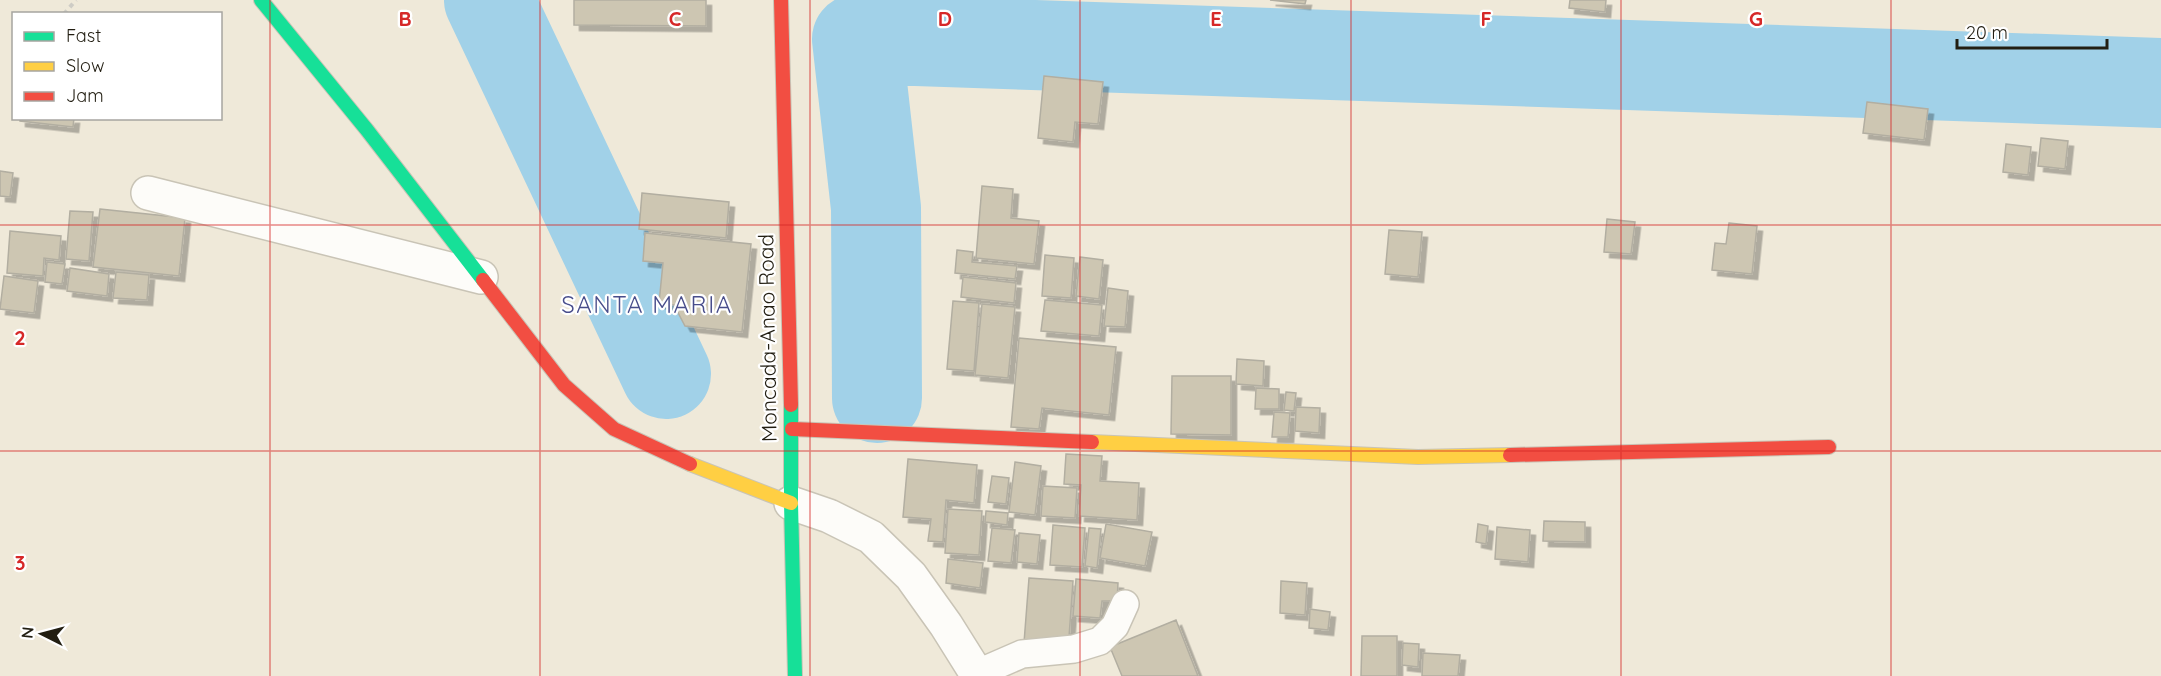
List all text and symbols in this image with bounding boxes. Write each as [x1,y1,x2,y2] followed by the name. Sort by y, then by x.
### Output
[398,6,412,31] text: B
[669,6,682,31] text: C
[938,6,952,31] text: D
[1210,6,1222,31] text: E
[1480,6,1492,31] text: F
[1749,6,1763,31] text: G
[12,12,222,120] legend
[1957,12,2107,50] scale bar
[1966,21,2008,44] text: 20 m
[66,24,101,47] text: Fast
[66,54,104,77] text: Slow
[66,84,104,107] text: Jam
[752,234,782,442] street label: Moncada-Anao Road
[561,289,733,319] district label: SANTA MARIA
[14,325,26,350] text: 2
[15,550,25,575] text: 3
[12,604,72,664] north arrow
[17,626,38,639] text: N

